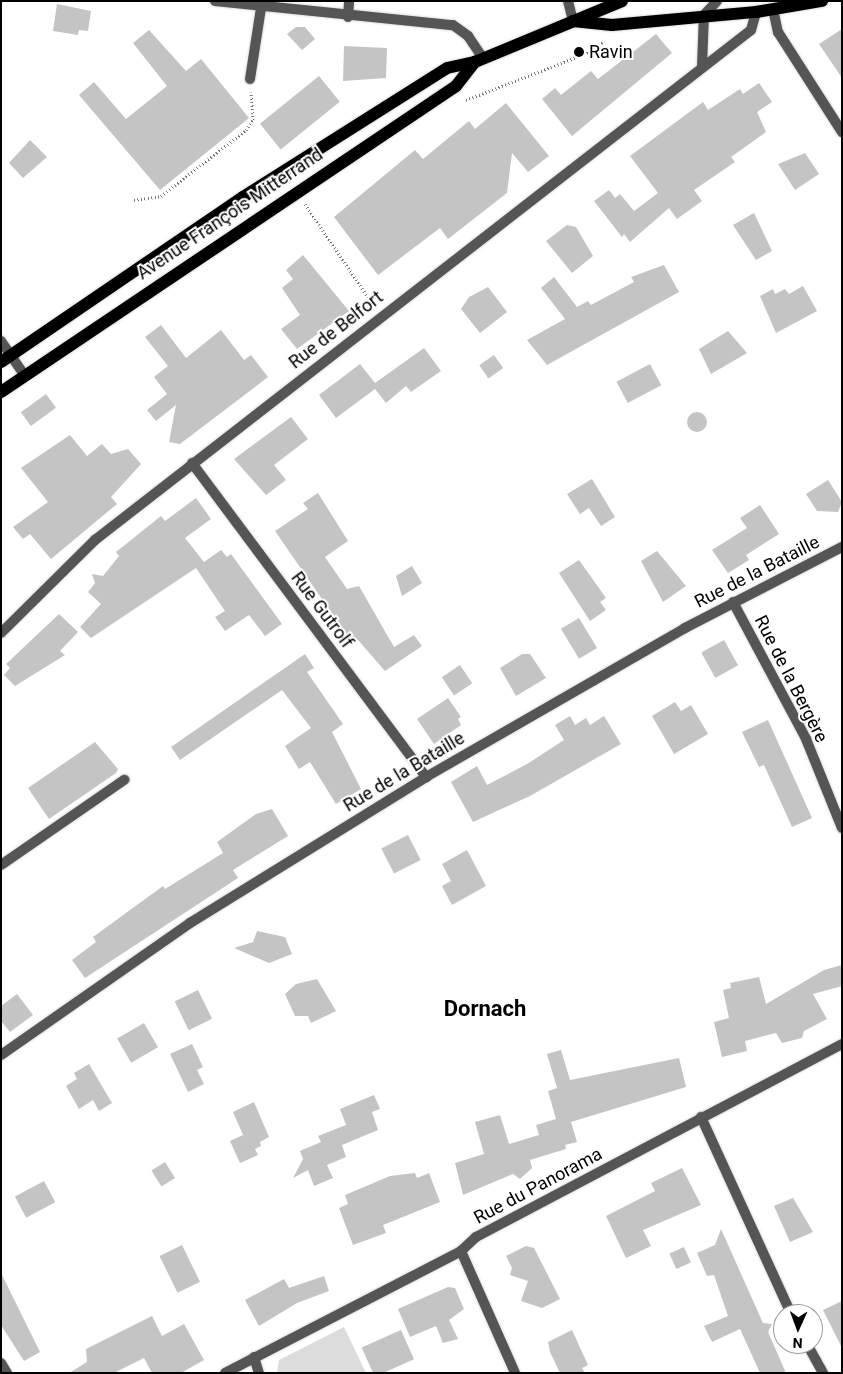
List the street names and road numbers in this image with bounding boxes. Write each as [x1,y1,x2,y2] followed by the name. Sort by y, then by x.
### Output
[133,144,327,284] street label: Avenue François Mitterrand
[285,287,387,373] street label: Rue de Belfort
[691,531,823,613] street label: Rue de la Bataille
[286,568,358,652] street label: Rue Gutrolf
[750,612,832,746] street label: Rue de la Bergère
[340,727,468,817] street label: Rue de la Bataille
[470,1143,606,1229] street label: Rue du Panorama

